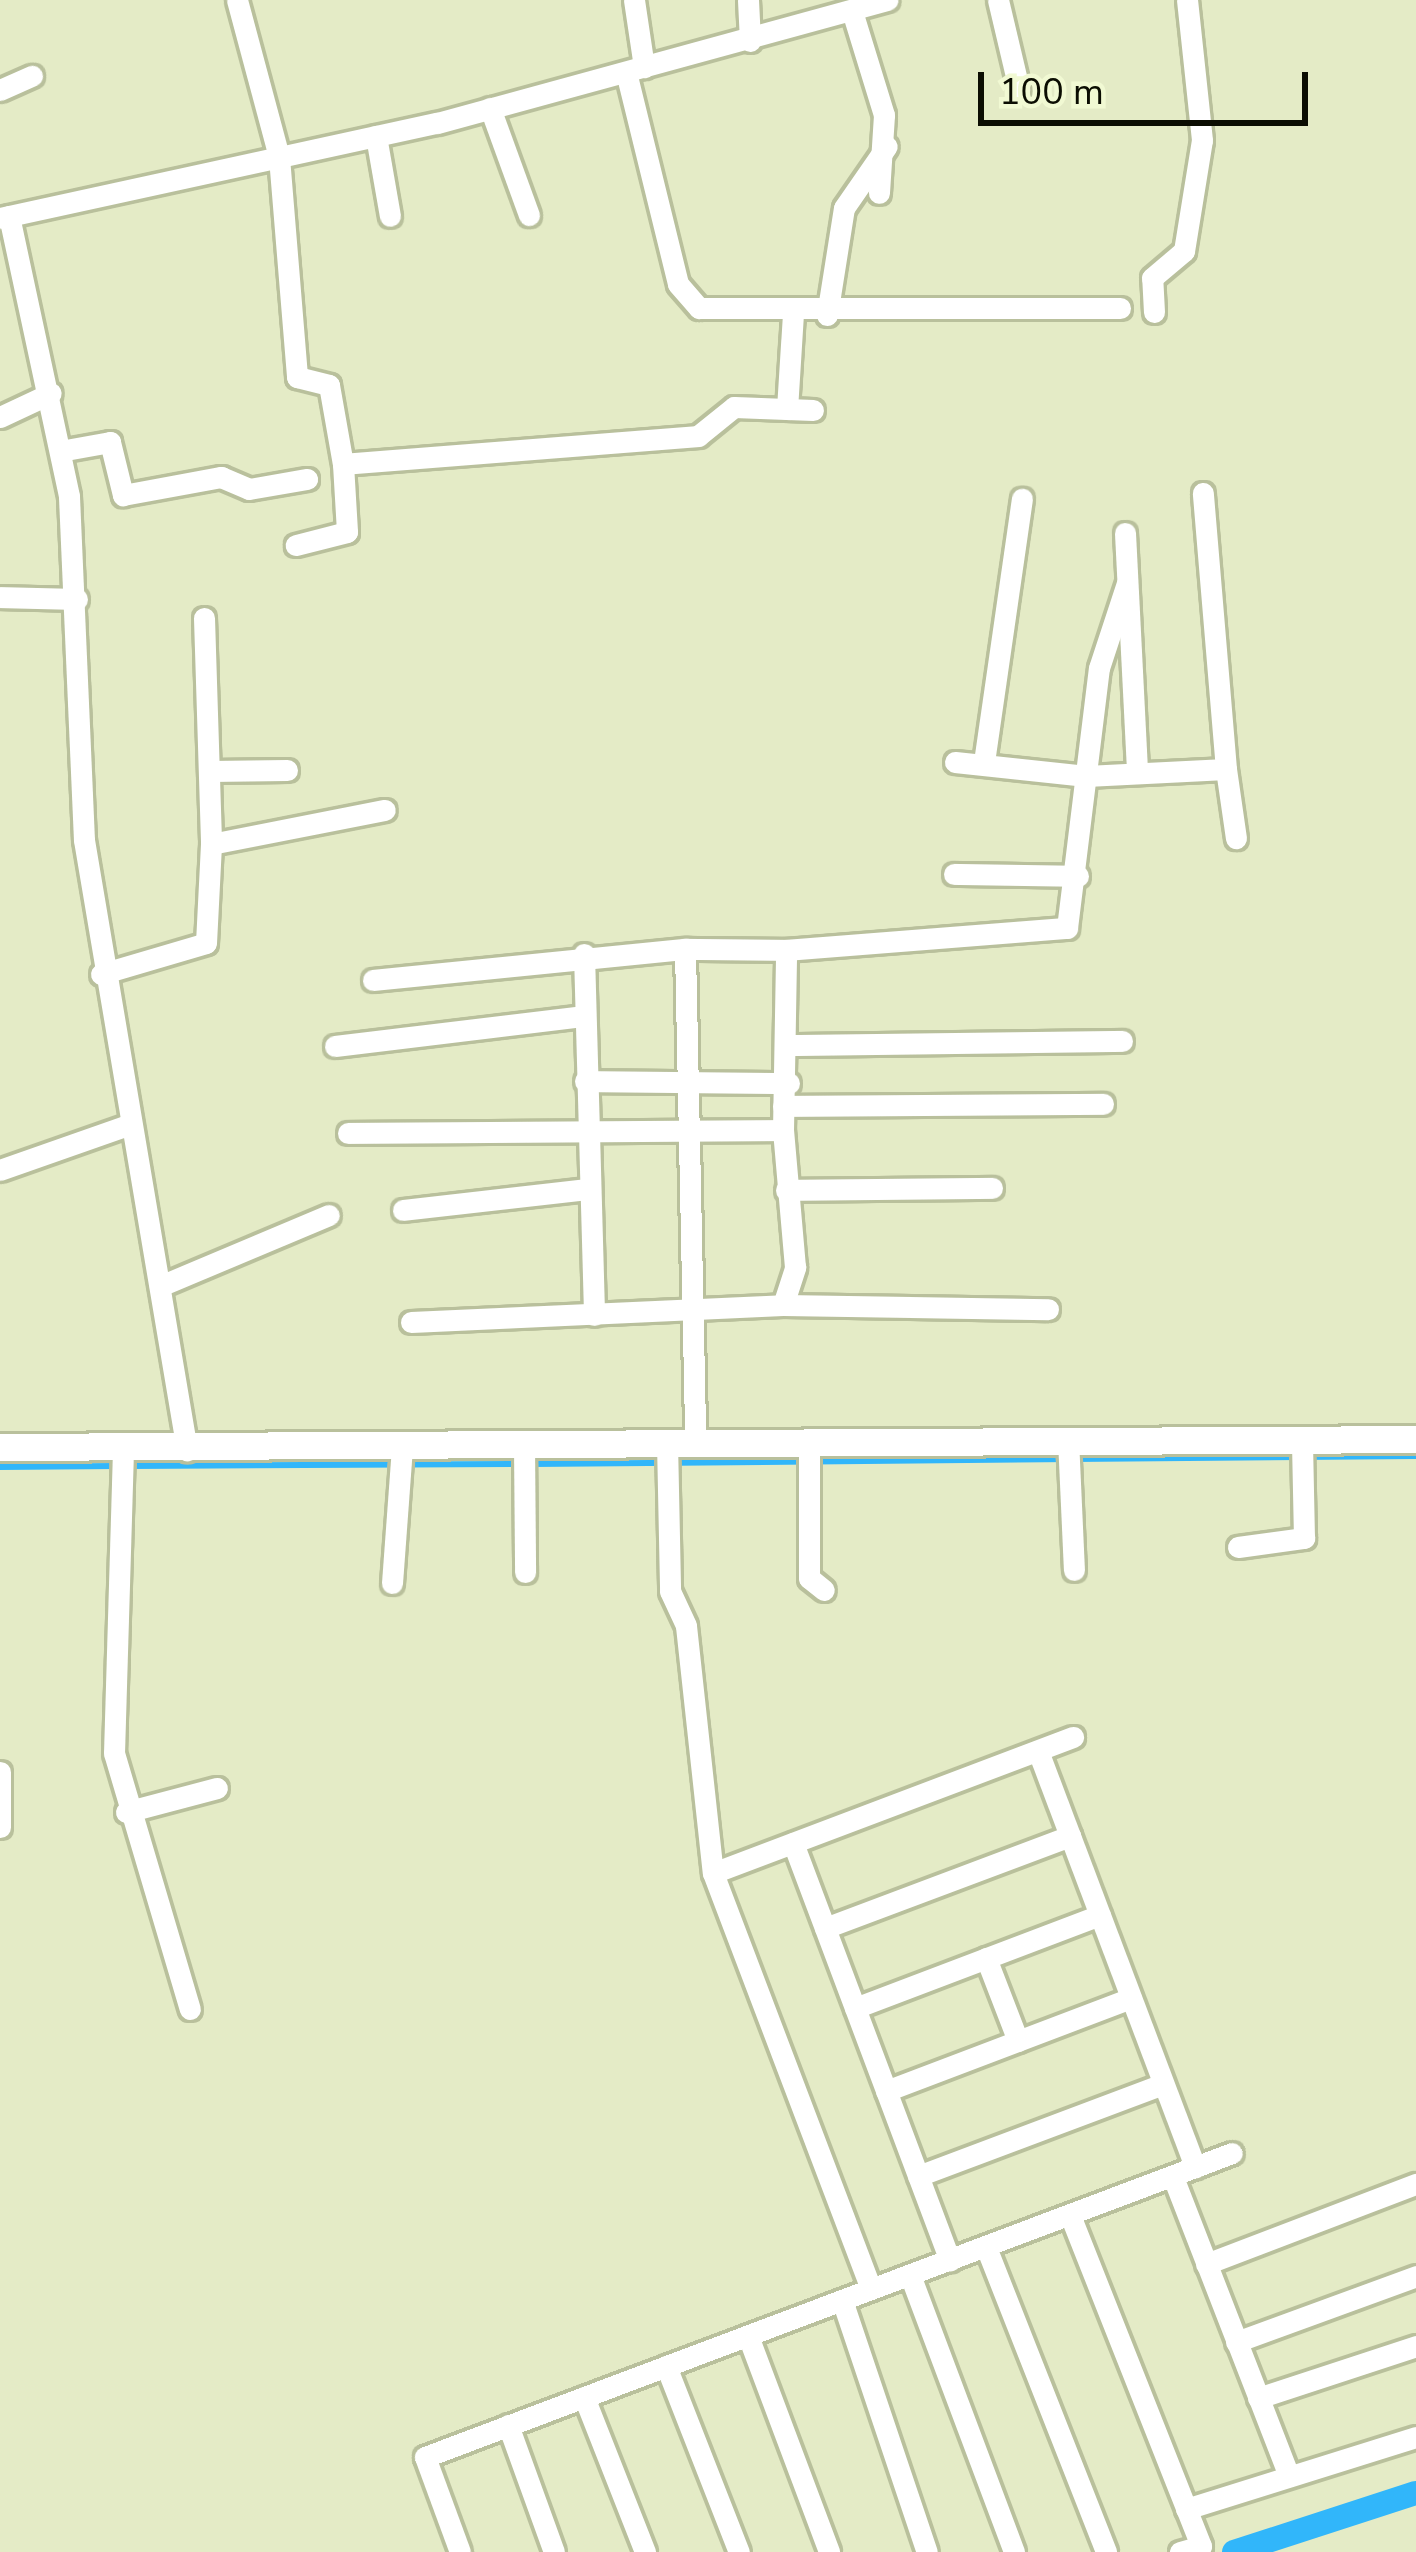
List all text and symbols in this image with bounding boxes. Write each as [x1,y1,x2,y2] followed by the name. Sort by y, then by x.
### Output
[984,48,1314,122] scale bar
[999,68,1104,117] text: 100 m

